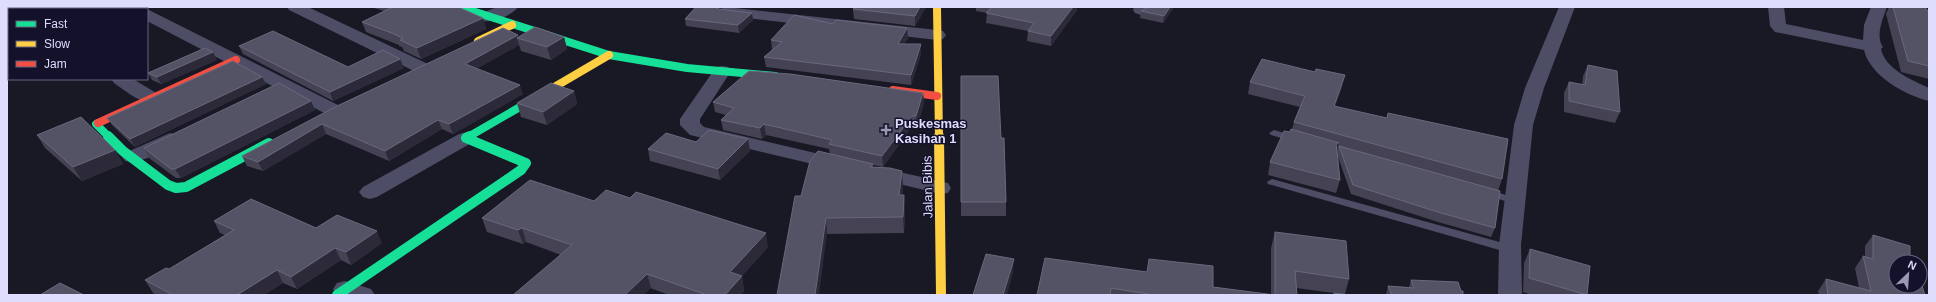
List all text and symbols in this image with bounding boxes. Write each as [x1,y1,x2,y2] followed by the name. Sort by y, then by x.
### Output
[8,8,148,80] legend
[44,17,68,31] text: Fast
[44,37,70,51] text: Slow
[44,57,67,71] text: Jam
[895,116,967,146] place label: Puskesmas Kasihan 1
[880,124,892,136] marker: Puskesmas Kasihan 1
[919,155,936,219] street label: Jalan Bibis
[1888,254,1928,294] north arrow
[1906,258,1918,272] text: N

